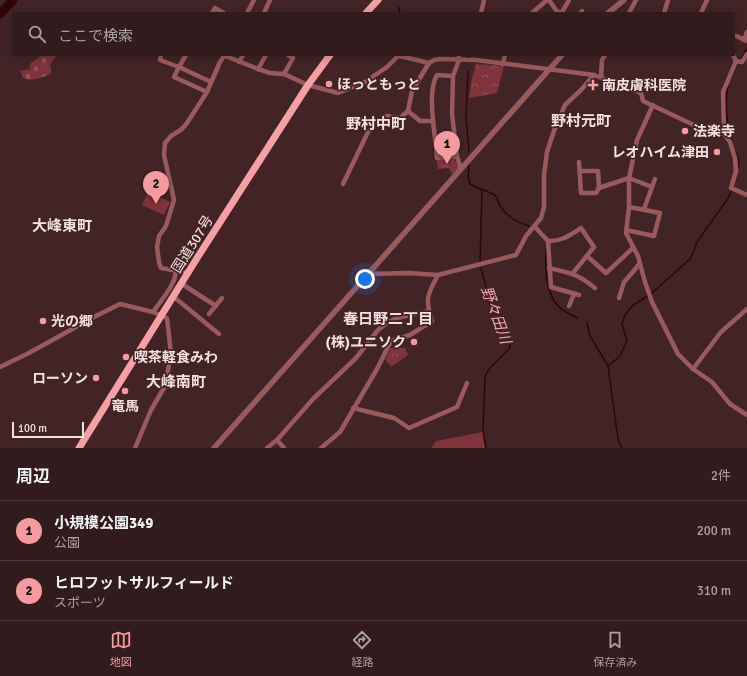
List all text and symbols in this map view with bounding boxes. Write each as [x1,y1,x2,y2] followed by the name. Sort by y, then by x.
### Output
[12,12,735,56] search box
[26,23,48,45] icon: search
[58,27,133,45] text: ここで検索
[337,76,421,93] place label: ほっともっと
[602,77,686,94] place label: 南皮膚科医院
[324,79,334,89] marker: ほっともっと
[587,79,599,91] marker: 南皮膚科医院
[551,112,611,130] district label: 野村元町
[346,115,406,133] district label: 野村中町
[693,123,735,140] place label: 法楽寺
[680,126,690,136] marker: 法楽寺
[434,131,460,164] pin: 1
[612,144,709,161] place label: レオハイム津田
[712,147,722,157] marker: レオハイム津田
[143,171,169,204] pin: 2
[168,212,217,276] street label: 国道307号
[32,217,92,235] district label: 大峰東町
[355,269,375,289] your location
[477,284,515,348] water label: 野々田川
[343,310,433,328] district label: 春日野二丁目
[51,313,93,330] place label: 光の郷
[38,316,48,326] marker: 光の郷
[326,334,406,351] place label: (株)ユニソク
[409,337,419,347] marker: (株)ユニソク
[134,349,218,366] place label: 喫茶軽食みわ
[121,352,131,362] marker: 喫茶軽食みわ
[32,370,88,387] place label: ローソン
[91,373,101,383] marker: ローソン
[146,373,206,391] district label: 大峰南町
[120,386,130,396] marker: 竜馬
[111,398,139,415] place label: 竜馬
[12,420,84,439] scale bar
[18,422,47,435] text: 100 m
[16,466,50,487] text: 周辺
[711,468,731,484] text: 2件
[54,514,153,532] text: 小規模公園349
[25,523,33,539] text: 1
[697,523,731,539] text: 200 m
[54,535,80,551] text: 公園
[54,574,234,592] text: ヒロフットサルフィールド
[25,583,33,599] text: 2
[697,583,731,599] text: 310 m
[54,595,106,611] text: スポーツ
[110,629,132,669] tab: 地図
[351,629,373,669] tab: 経路
[593,629,637,669] tab: 保存済み

